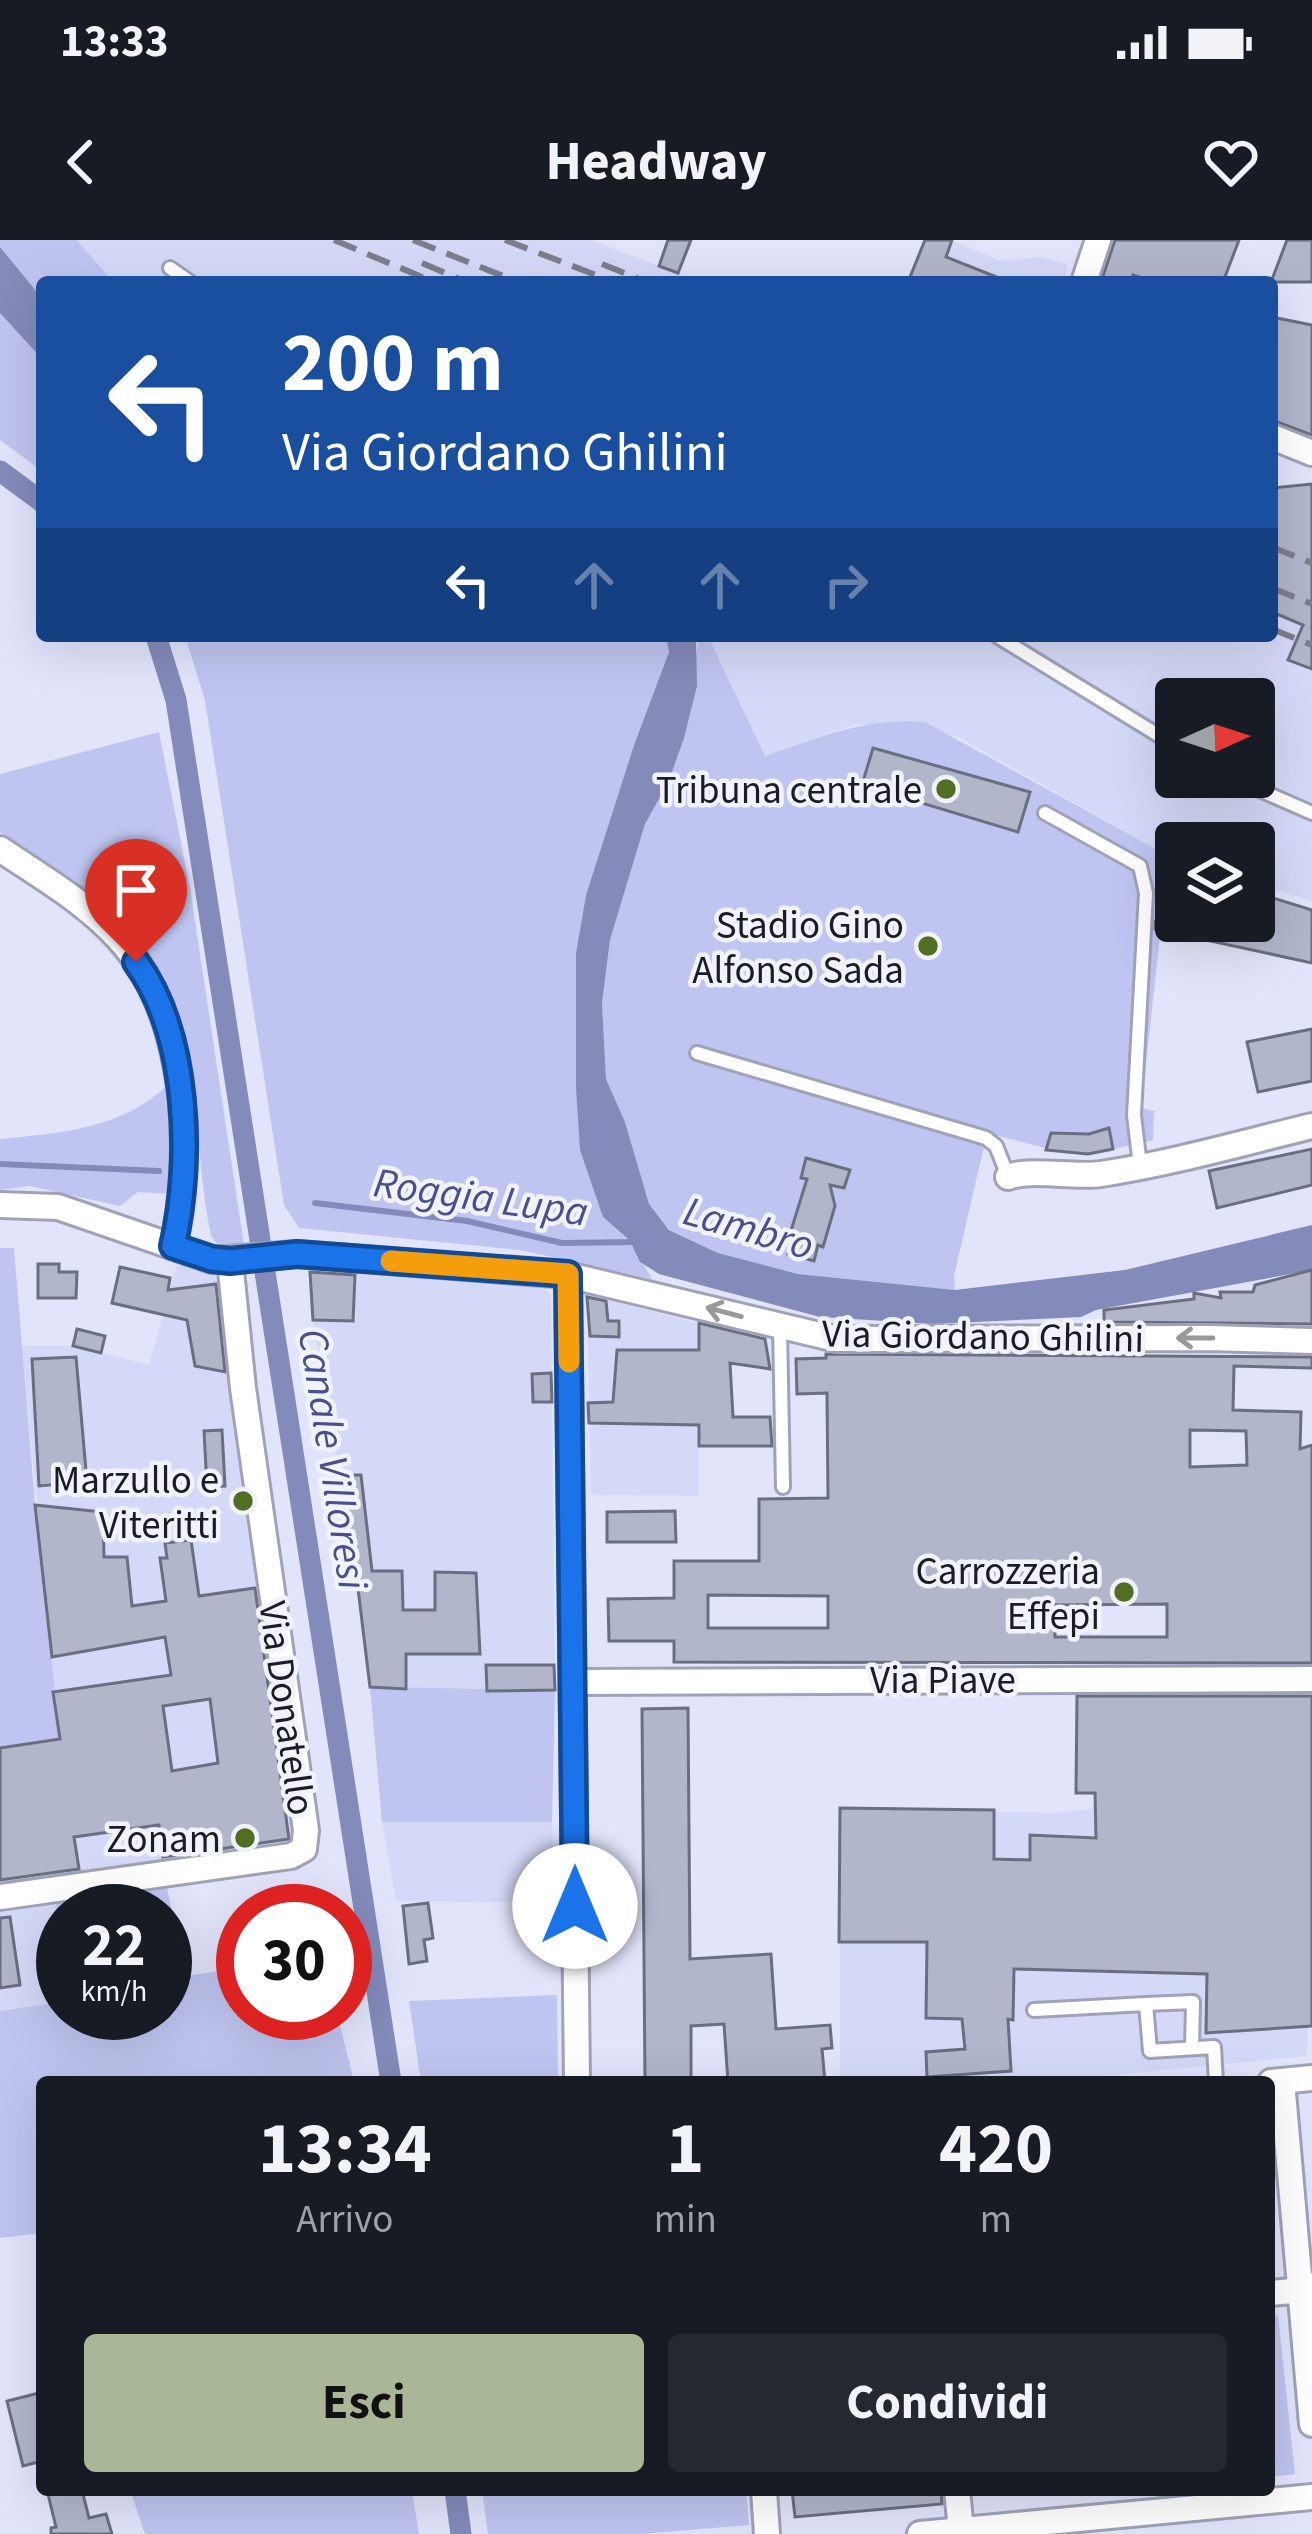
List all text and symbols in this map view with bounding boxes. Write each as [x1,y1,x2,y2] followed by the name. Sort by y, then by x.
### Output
[60,10,169,74] text: 13:33
[545,124,767,201] text: Headway
[48,129,114,195] icon: back
[1198,129,1264,195] icon: heart
[282,304,504,424] text: 200 m
[84,324,240,480] icon: left
[282,415,728,492] text: Via Giordano Ghilini
[435,552,501,618] icon: left
[561,552,627,618] icon: ahead
[687,552,753,618] icon: ahead
[813,552,879,618] icon: right
[1155,678,1275,798] north arrow
[1155,678,1275,942] map controls
[656,763,922,819] place label: Tribuna centrale
[933,776,959,802] marker: Tribuna centrale
[1155,822,1275,942] button: layers
[85,839,187,962] pin
[103,857,169,923] icon: arrive
[692,898,904,999] place label: Stadio Gino Alfonso Sada
[915,933,941,959] marker: Stadio Gino Alfonso Sada
[370,1153,592,1243] water label: Roggia Lupa
[676,1182,821,1276] water label: Lambro
[706,1300,744,1322] one-way arrow
[822,1306,1144,1368] street label: Via Giordano Ghilini
[282,1325,382,1595] water label: Canale Villoresi
[1176,1327,1215,1349] one-way arrow
[52,1453,219,1554] place label: Marzullo e Viteritti
[230,1488,256,1514] marker: Marzullo e Viteritti
[916,1544,1100,1645] place label: Carrozzeria Effepi
[1111,1579,1137,1605] marker: Carrozzeria Effepi
[243,1598,329,1819] street label: Via Donatello
[870,1653,1016,1709] street label: Via Piave
[106,1812,221,1868] place label: Zonam
[232,1825,258,1851] marker: Zonam
[512,1843,638,1969] position arrow
[216,1884,372,2040] speed limit sign: 30
[82,1904,146,1989] text: 22
[81,1970,147,2013] text: km/h
[258,2098,432,2201] text: 13:34
[666,2098,704,2201] text: 1
[939,2098,1053,2201] text: 420
[296,2192,393,2248] text: Arrivo
[654,2192,717,2248] text: min
[980,2192,1012,2248] text: m
[84,2334,644,2472] button: Esci
[668,2334,1227,2472] button: Condividi

